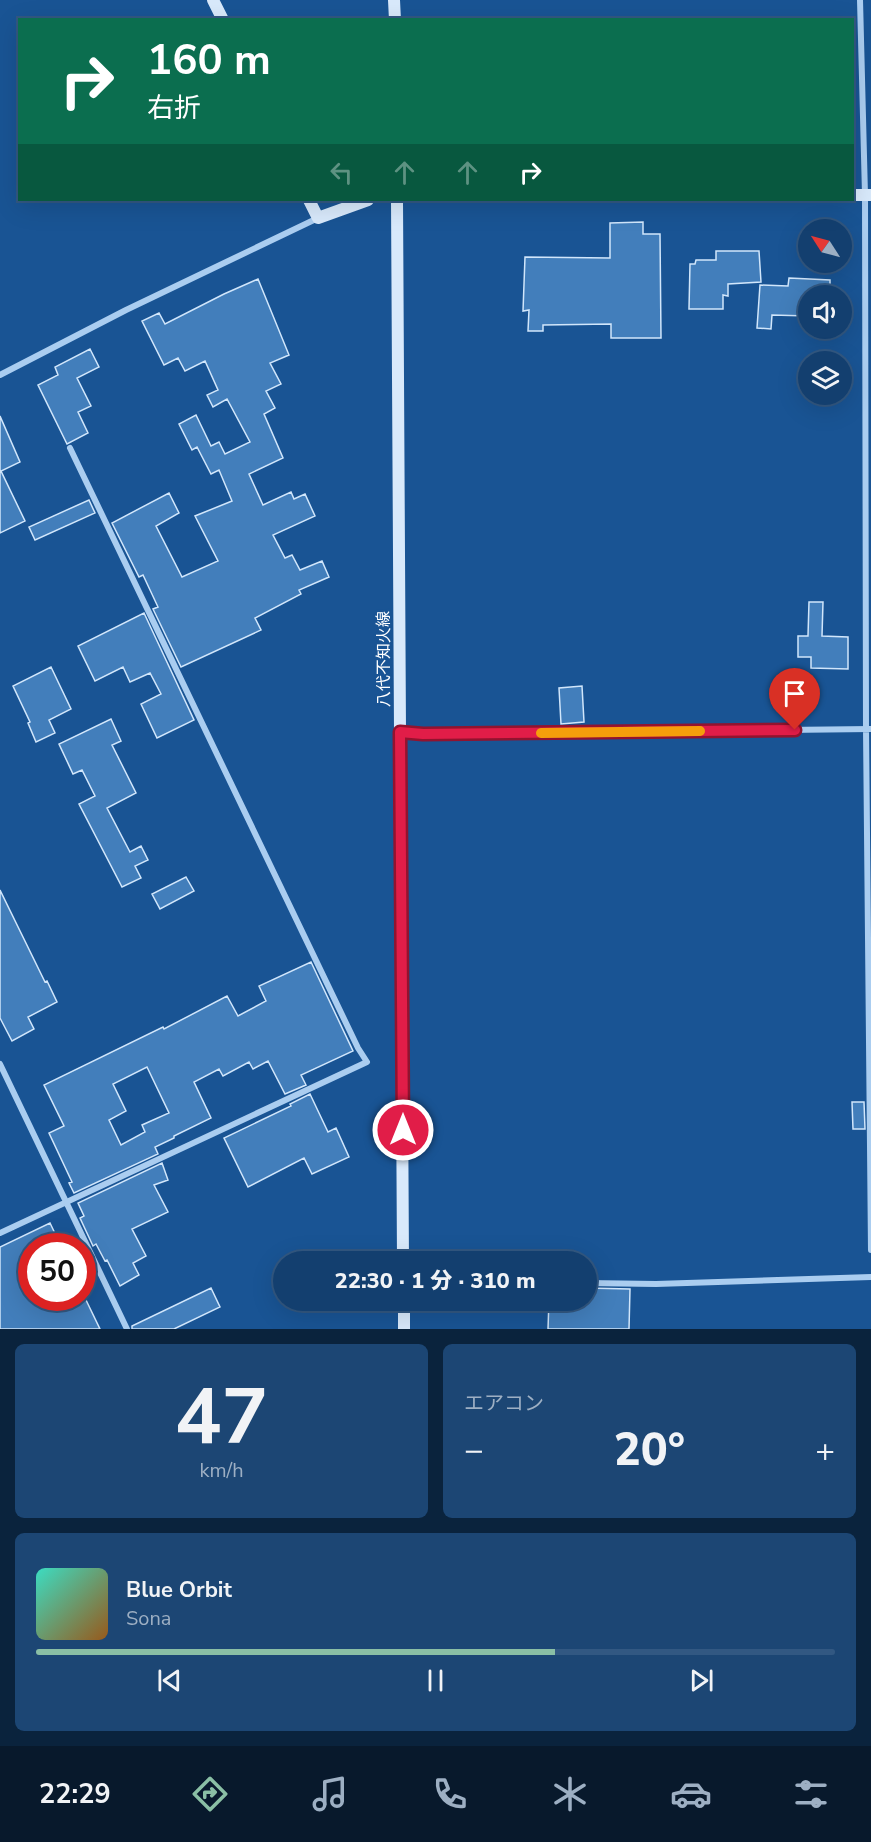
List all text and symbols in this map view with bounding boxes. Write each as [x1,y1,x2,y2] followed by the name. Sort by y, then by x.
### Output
[147,32,271,89] text: 160 m
[48,42,126,120] icon: right
[147,90,201,127] text: 右折
[325,156,358,189] icon: left
[388,156,421,189] icon: ahead
[451,156,484,189] icon: ahead
[514,156,547,189] icon: right
[798,219,852,273] north arrow
[798,219,852,405] map controls
[798,285,852,339] button: sound
[798,351,852,405] button: layers
[373,611,395,707] street label: 八代不知火線
[769,668,820,730] pin
[778,677,811,710] icon: arrive
[371,1098,435,1162] position arrow
[18,1233,96,1311] speed limit sign: 50
[334,1266,536,1296] text: 22:30 · 1 分 · 310 m
[175,1364,268,1471] text: 47
[464,1390,544,1417] text: エアコン
[614,1420,685,1481] text: 20°
[464,1428,484,1473] text: −
[815,1428,835,1473] text: +
[199,1457,244,1484] text: km/h
[126,1575,232,1605] text: Blue Orbit
[126,1605,171,1632] text: Sona
[153,1664,186,1697] icon: previous
[419,1664,452,1697] icon: pause
[685,1664,718,1697] icon: next
[189,1773,231,1815] icon: directions
[309,1773,351,1815] icon: music
[429,1773,471,1815] icon: phone
[549,1773,591,1815] icon: climate
[670,1773,712,1815] icon: car
[790,1773,832,1815] icon: filters
[39,1776,111,1813] text: 22:29

